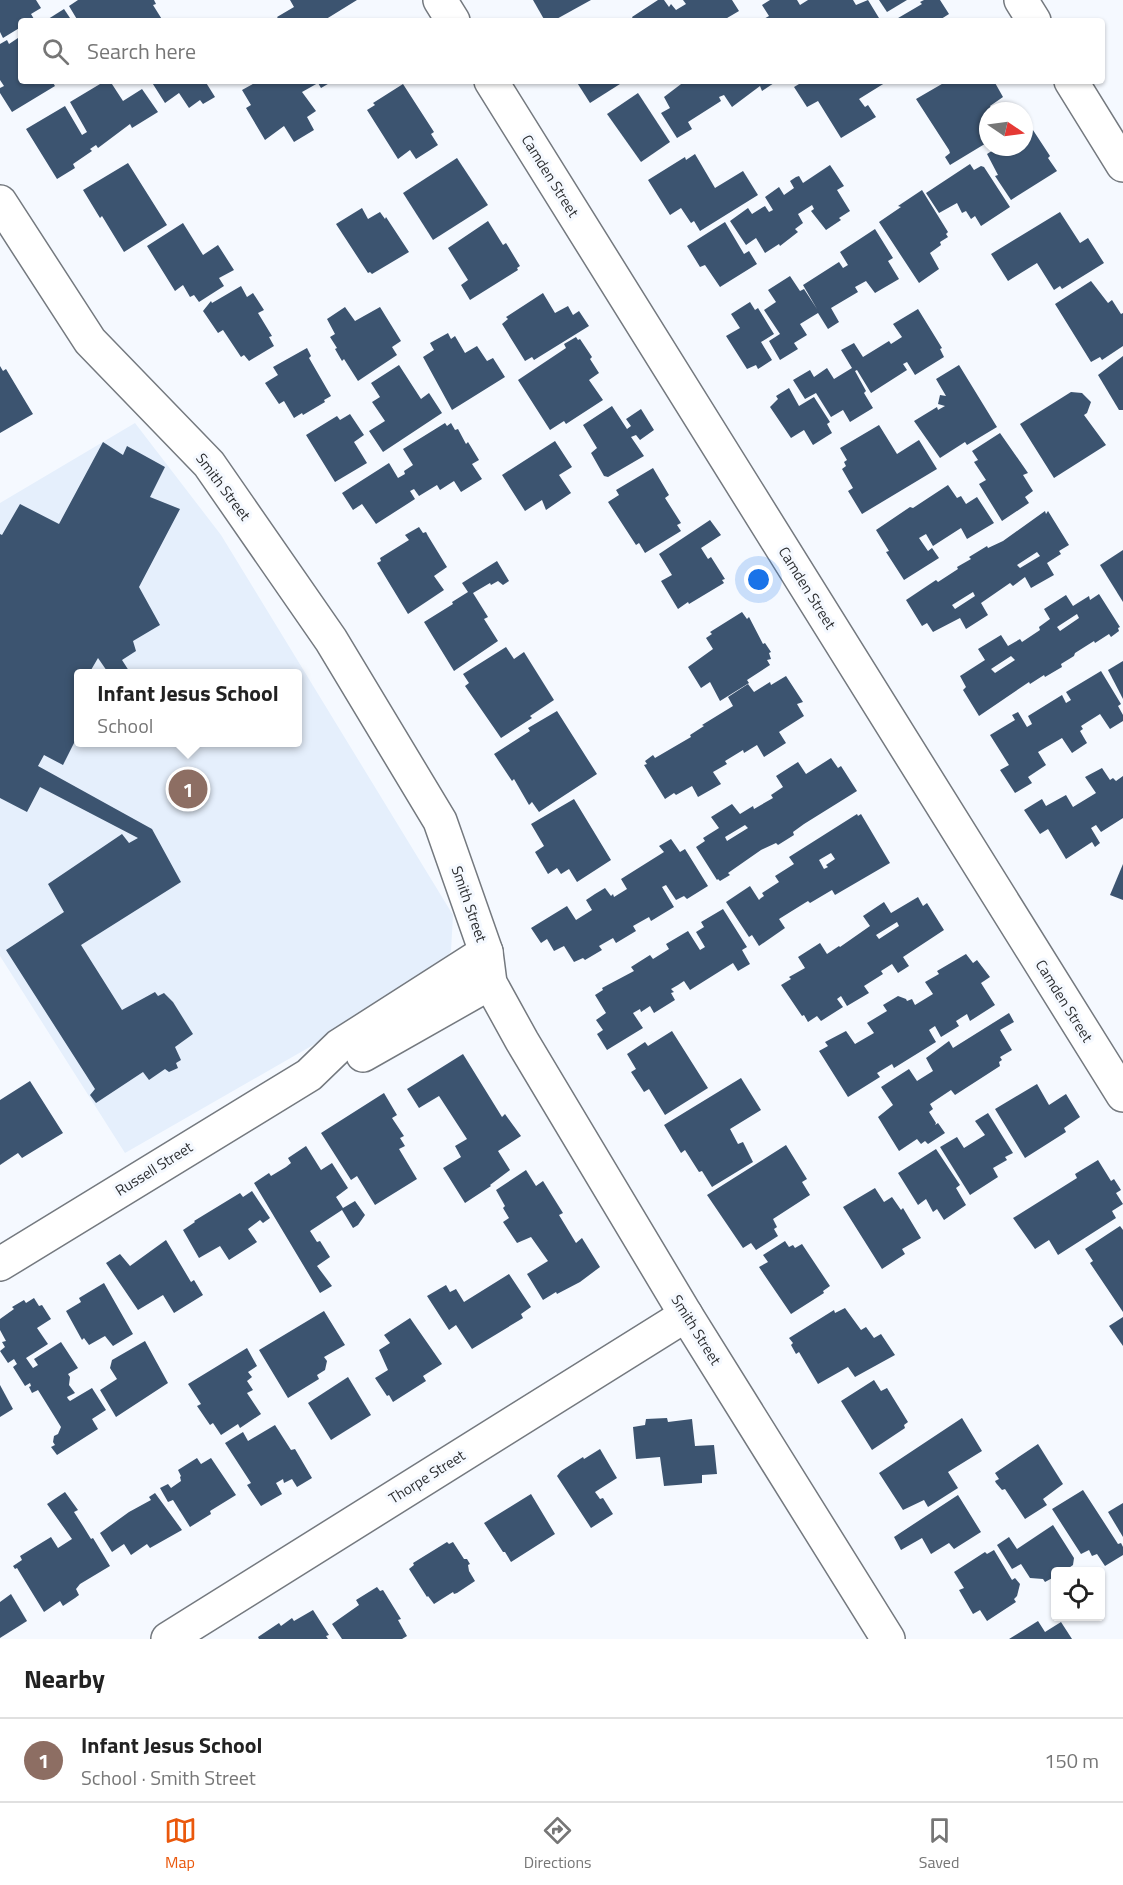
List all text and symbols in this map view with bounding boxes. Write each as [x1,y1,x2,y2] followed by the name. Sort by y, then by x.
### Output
[18,18,1105,84] search box
[87,34,196,68] text: Search here
[39,35,72,68] icon: search
[979,102,1033,156] north arrow
[516,130,585,222] street label: Camden Street
[190,448,257,526] street label: Smith Street
[773,542,842,634] street label: Camden Street
[744,565,773,594] your location
[74,669,302,747] popup
[97,676,279,710] text: Infant Jesus School
[97,710,153,741] text: School
[168,766,207,812] pin: 1
[446,863,493,946] street label: Smith Street
[1030,955,1099,1047] street label: Camden Street
[110,1135,198,1202] street label: Russell Street
[666,1290,728,1370] street label: Smith Street
[384,1444,470,1509] street label: Thorpe Street
[1051,1567,1105,1621] map controls
[1051,1567,1105,1621] button: locate
[24,1659,105,1698] text: Nearby
[81,1728,262,1762] text: Infant Jesus School
[38,1745,49,1776] text: 1
[1044,1745,1099,1776] text: 150 m
[81,1762,256,1793] text: School · Smith Street
[164,1814,197,1874] tab: Map
[524,1814,592,1874] tab: Directions
[919,1814,959,1874] tab: Saved

